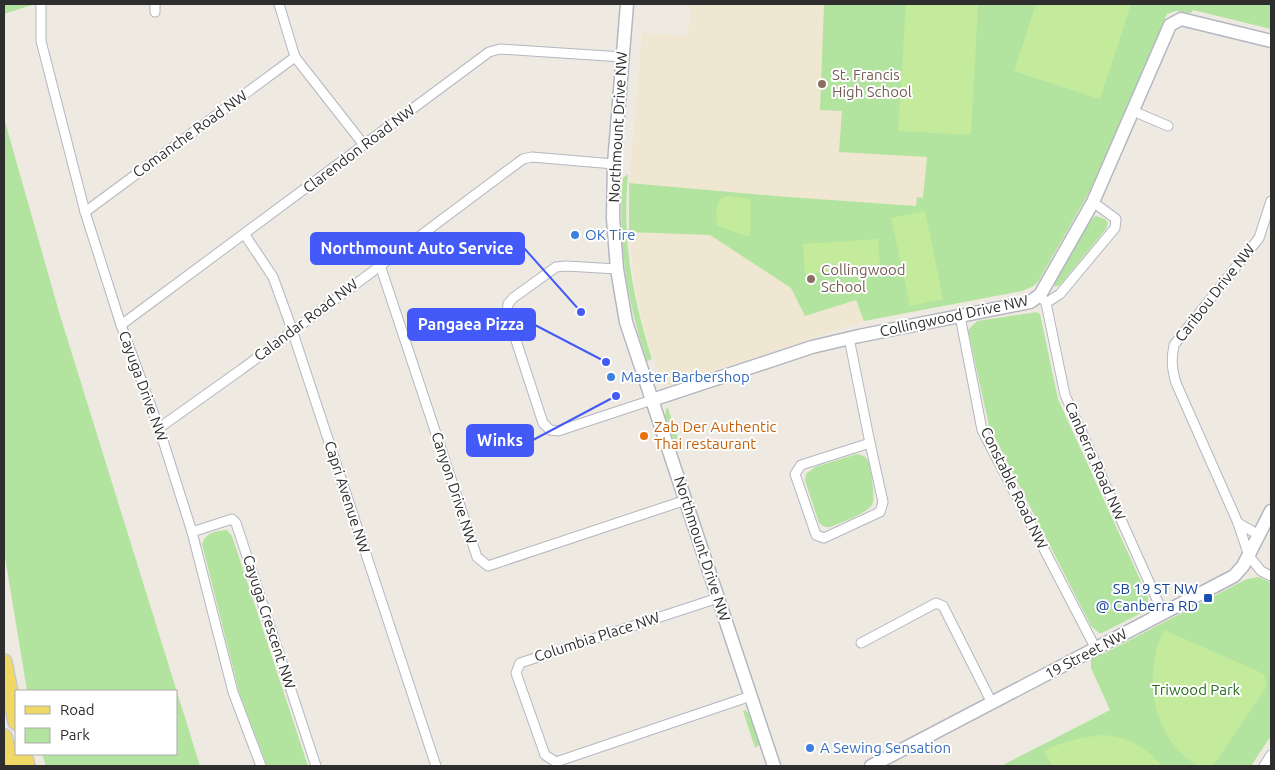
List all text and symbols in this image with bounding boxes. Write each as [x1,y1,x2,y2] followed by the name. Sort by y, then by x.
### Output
[605,51,630,203] street label: Northmount Drive NW
[832,66,912,100] place label: St. Francis High School
[816,78,828,90] marker: St. Francis High School
[129,86,250,181] street label: Comanche Road NW
[299,101,418,196] street label: Clarendon Road NW
[585,226,635,243] place label: OK Tire
[569,229,581,241] marker: OK Tire
[311,233,524,264] callout: Northmount Auto Service
[320,239,514,257] text: Northmount Auto Service
[1171,240,1258,345] street label: Caribou Drive NW
[821,261,906,295] place label: Collingwood School
[805,273,817,285] marker: Collingwood School
[251,275,361,364] street label: Calandar Road NW
[878,291,1030,340] street label: Collingwood Drive NW
[408,309,535,340] callout: Pangaea Pizza
[418,315,524,333] text: Pangaea Pizza
[116,328,171,443] street label: Cayuga Drive NW
[621,368,750,385] place label: Master Barbershop
[605,371,617,383] marker: Master Barbershop
[1062,399,1129,523] street label: Canberra Road NW
[654,418,777,452] place label: Zab Der Authentic Thai restaurant
[978,424,1051,552] street label: Constable Road NW
[467,425,533,456] callout: Winks
[428,430,481,546] street label: Canyon Drive NW
[638,430,650,442] marker: Zab Der Authentic Thai restaurant
[477,431,523,449] text: Winks
[321,439,374,555] street label: Capri Avenue NW
[671,474,734,624] street label: Northmount Drive NW
[240,553,299,691] street label: Cayuga Crescent NW
[1095,580,1198,614] place label: SB 19 ST NW @ Canberra RD
[1202,592,1214,604] marker: SB 19 ST NW @ Canberra RD
[532,608,662,665] street label: Columbia Place NW
[1042,625,1130,682] street label: 19 Street NW
[1152,681,1241,698] park label: Triwood Park
[15,690,178,755] legend
[60,701,95,718] text: Road
[60,726,90,743] text: Park
[820,739,951,756] place label: A Sewing Sensation
[804,742,816,754] marker: A Sewing Sensation

